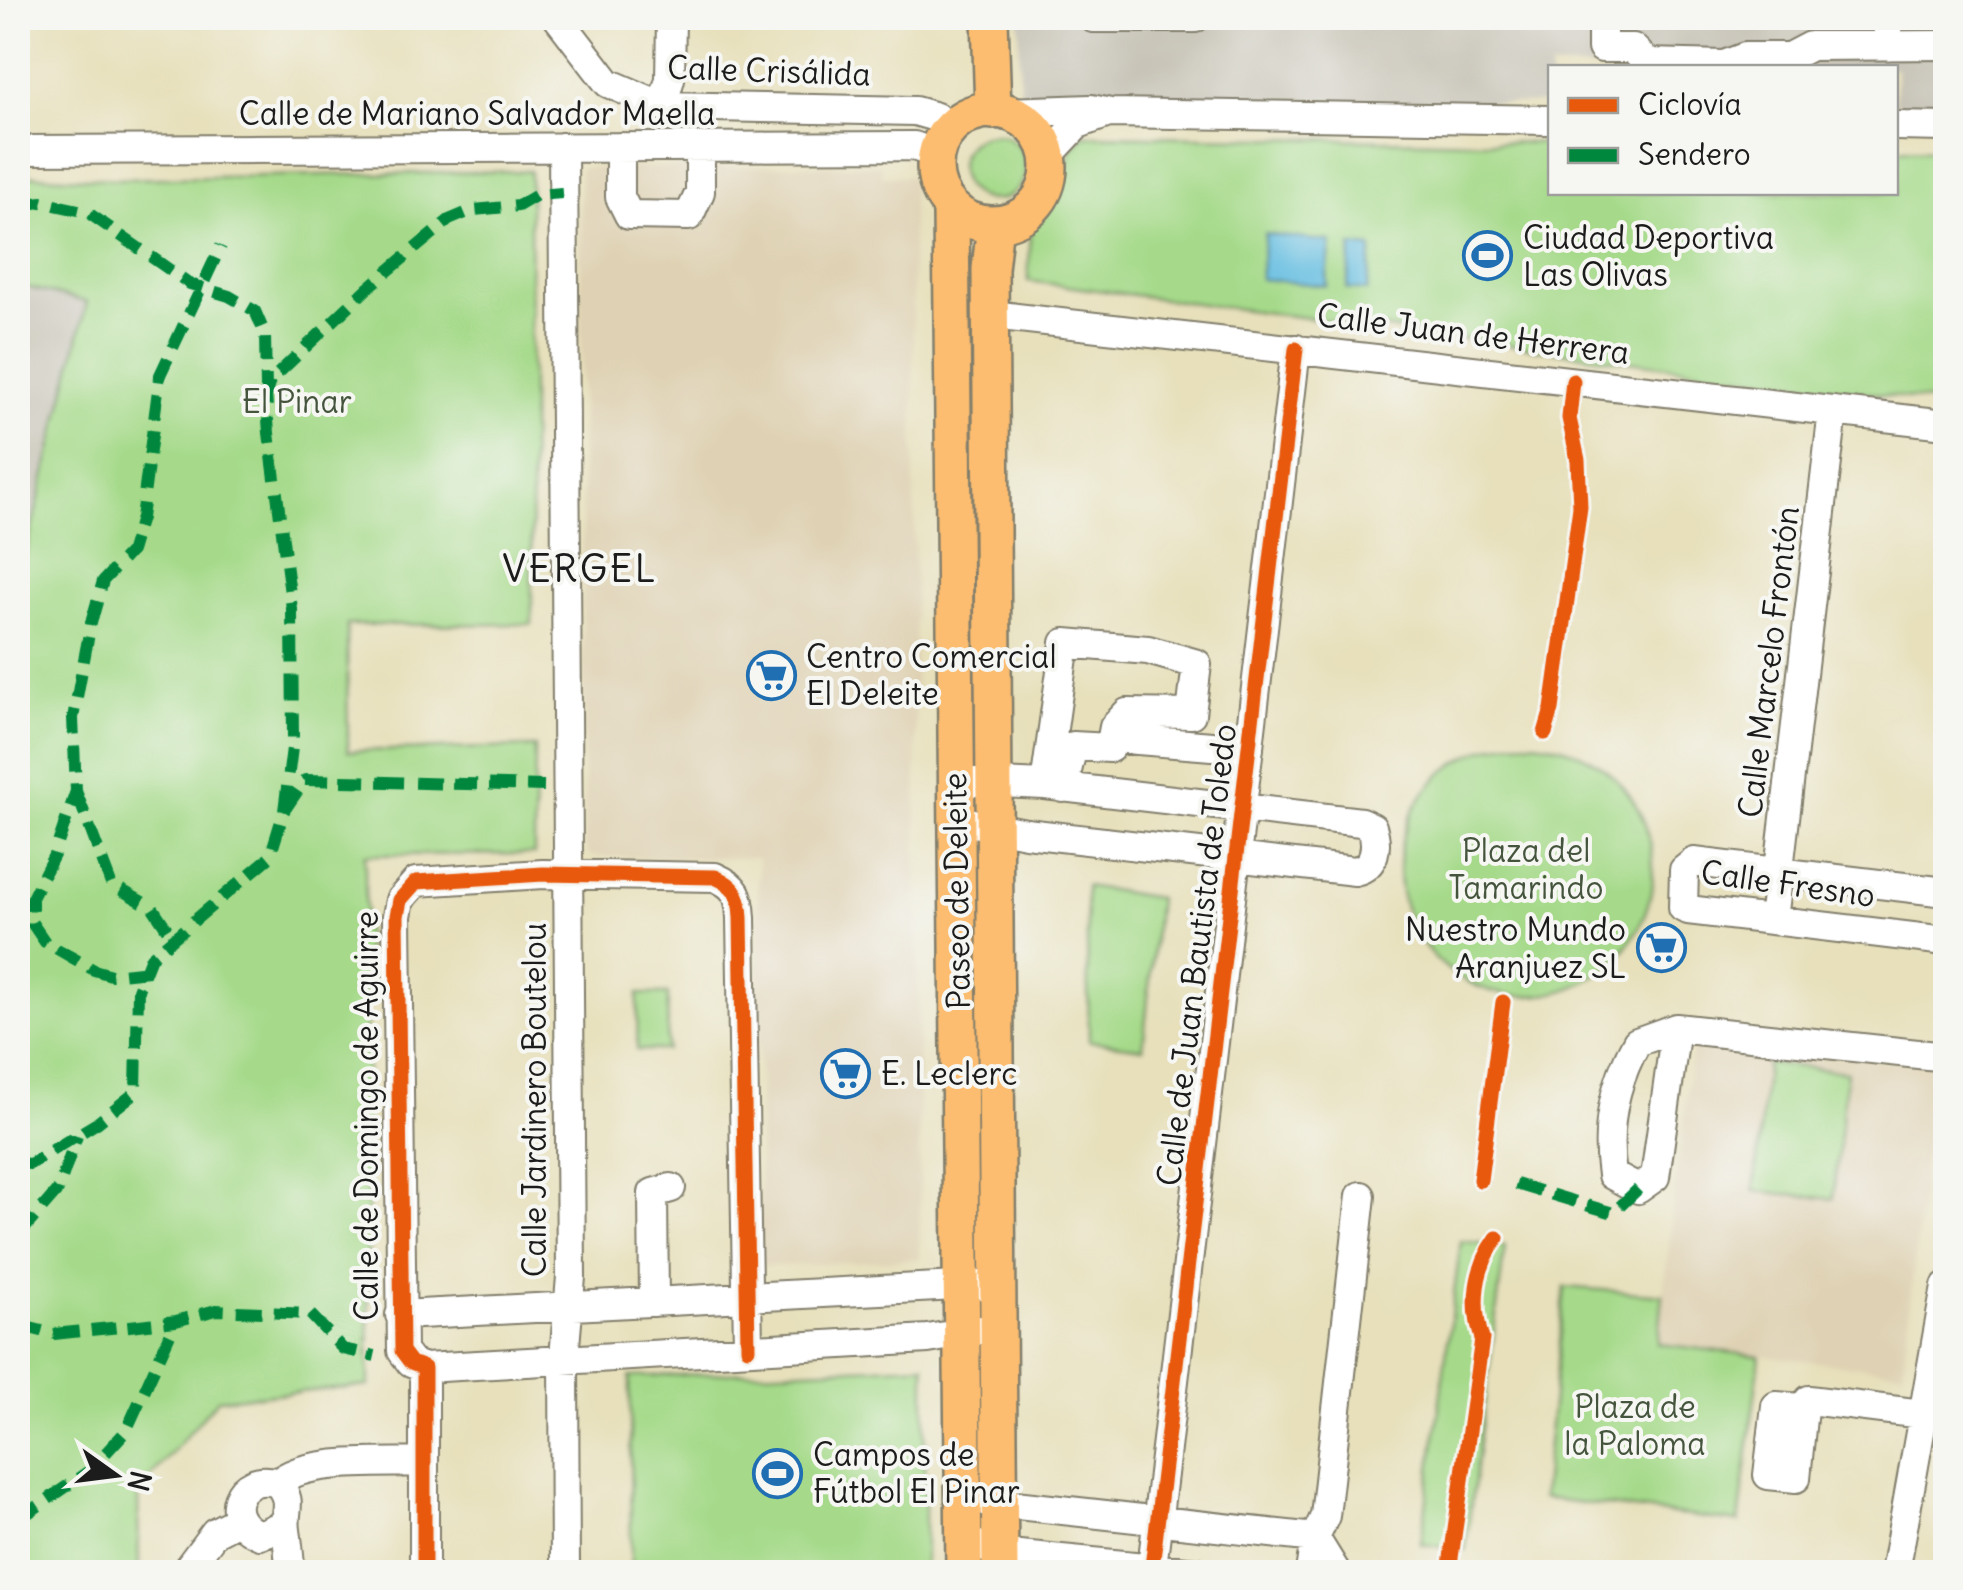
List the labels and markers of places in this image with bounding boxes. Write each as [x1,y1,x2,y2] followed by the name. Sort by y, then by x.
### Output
[1523,217,1774,295] place label: Ciudad Deportiva Las Olivas
[1462,230,1514,282] sports icon: Ciudad Deportiva Las Olivas
[806,636,1057,714] place label: Centro Comercial El Deleite
[745,649,797,701] supermarket icon: Centro Comercial El Deleite
[1405,909,1626,987] place label: Nuestro Mundo Aranjuez SL
[1635,922,1687,974] supermarket icon: Nuestro Mundo Aranjuez SL
[820,1048,872,1100] supermarket icon: E. Leclerc
[881,1053,1017,1094] place label: E. Leclerc
[813,1434,1020,1512] place label: Campos de Fútbol El Pinar
[752,1447,804,1499] sports icon: Campos de Fútbol El Pinar

